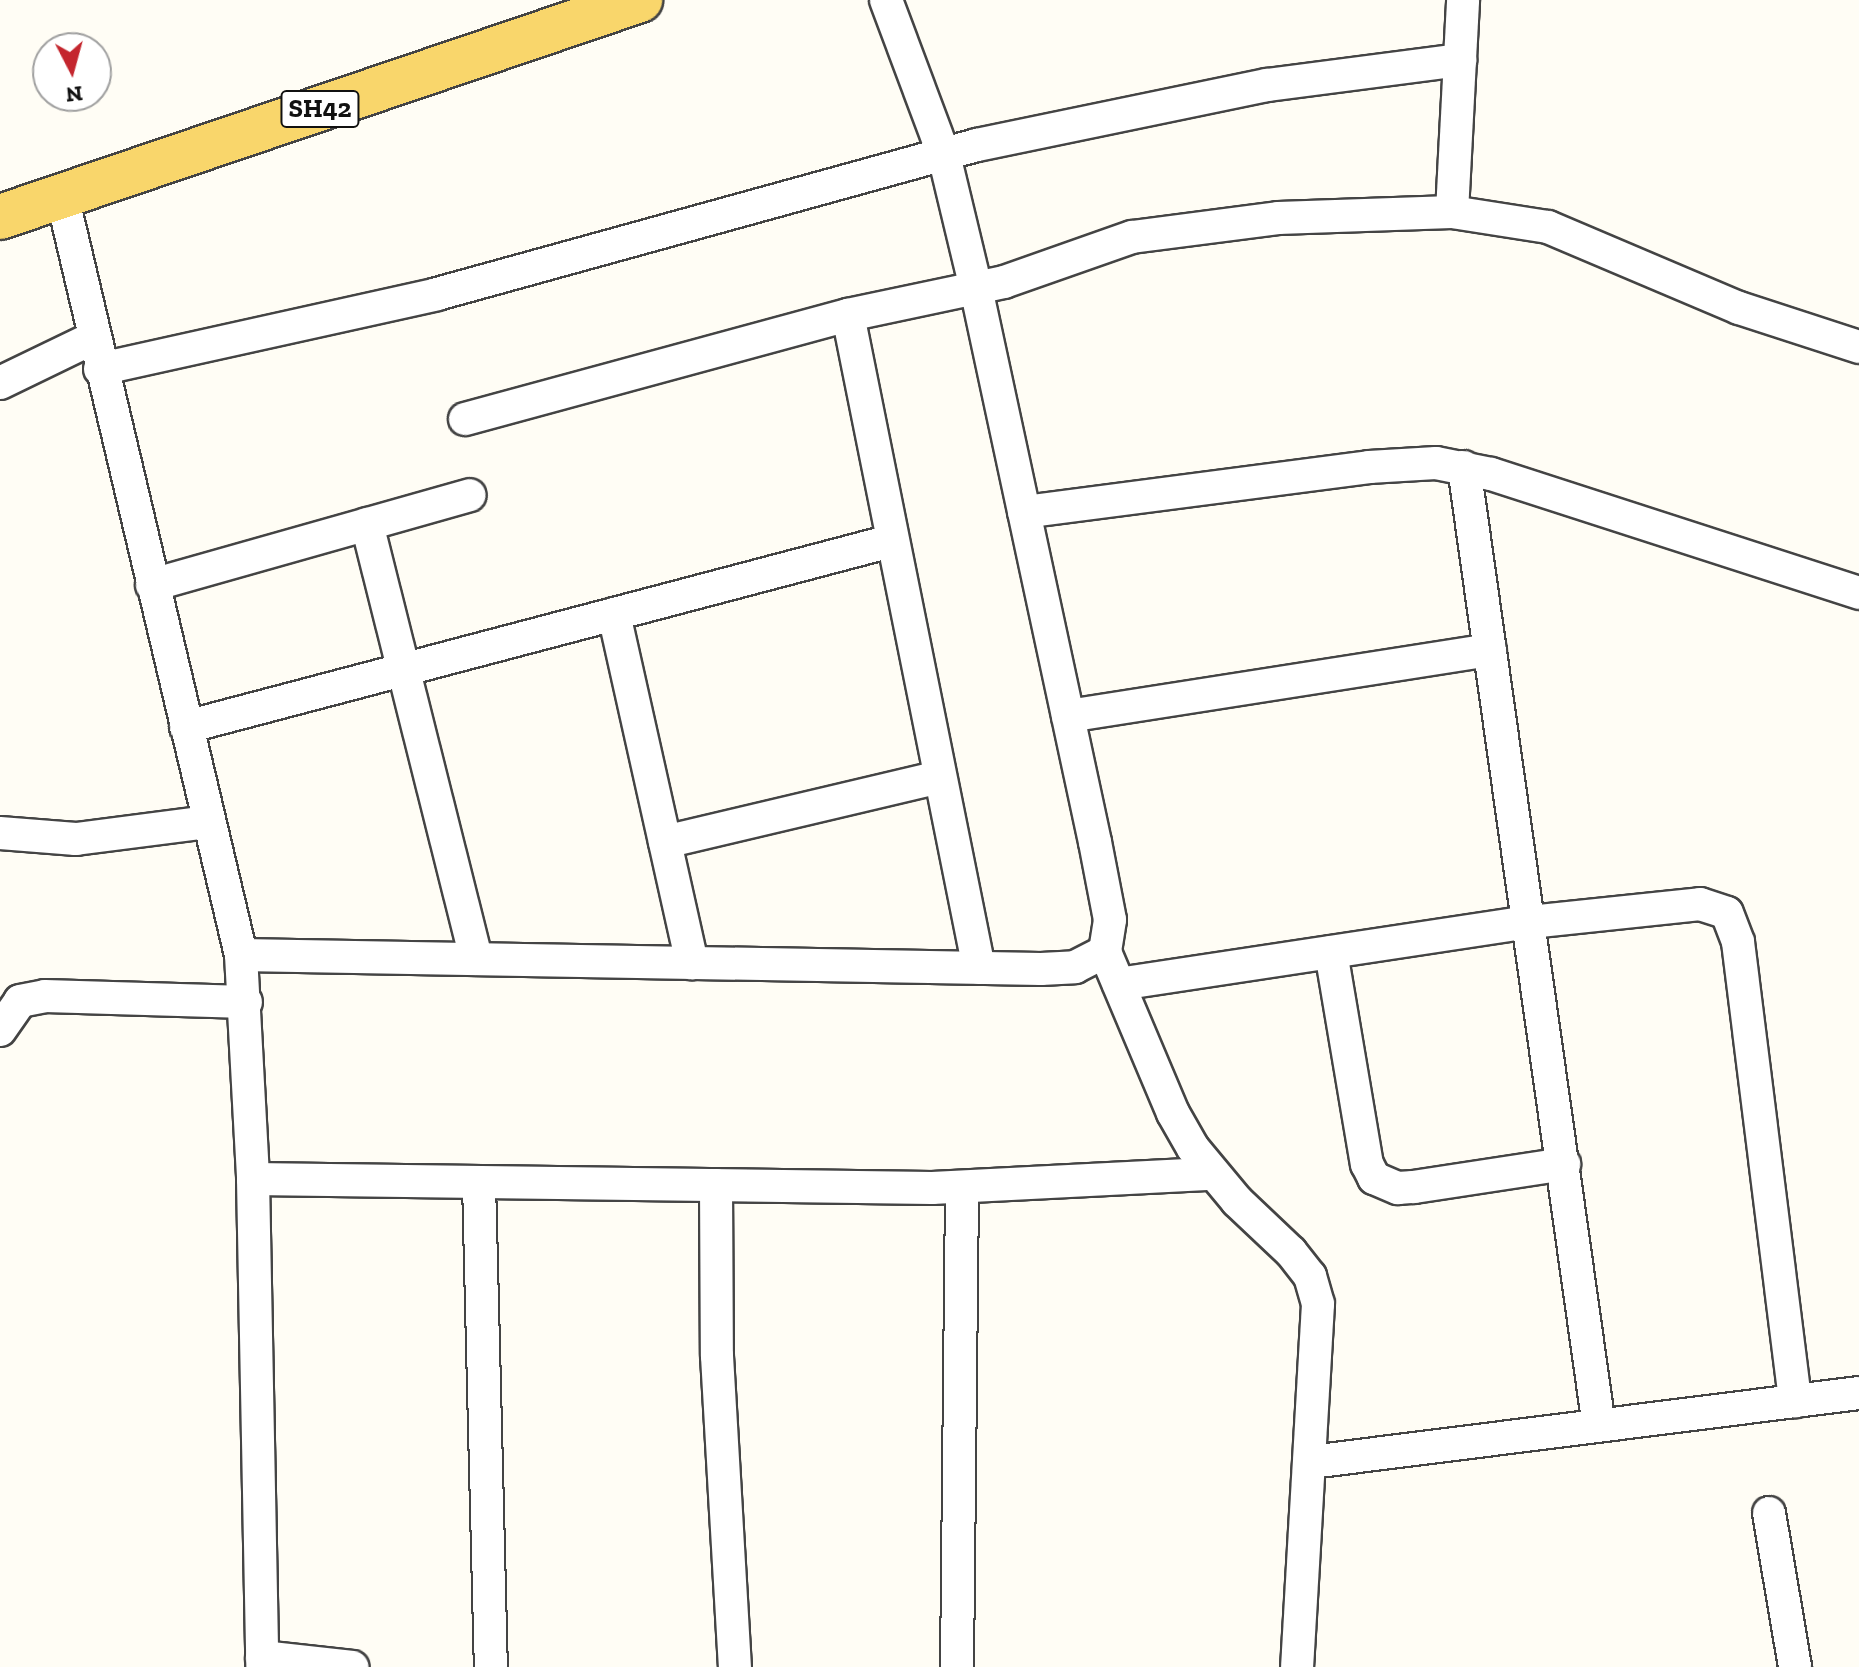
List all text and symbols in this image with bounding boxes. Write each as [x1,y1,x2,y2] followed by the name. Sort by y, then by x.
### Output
[32,32,112,112] north arrow
[65,80,84,109] text: N
[280,87,360,131] road number: SH42

